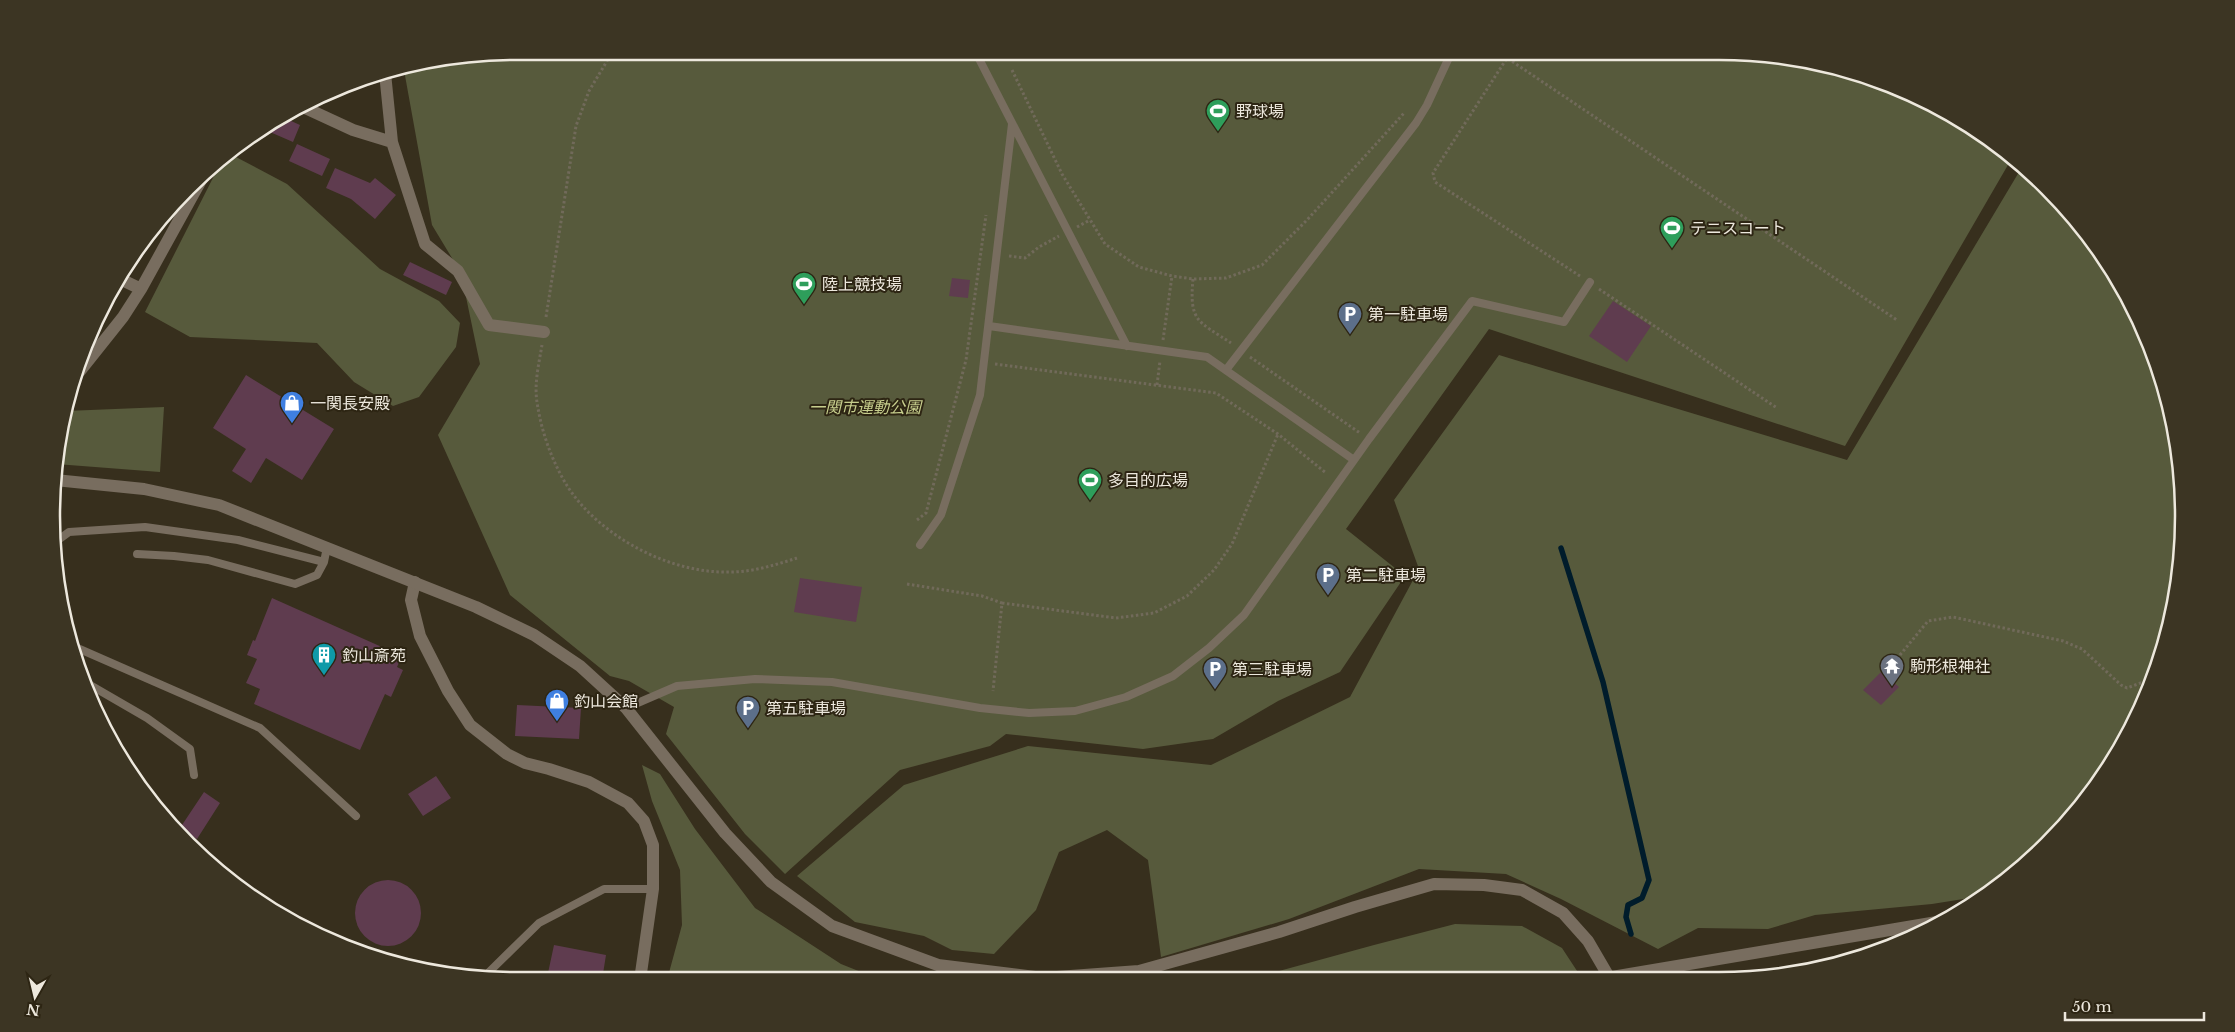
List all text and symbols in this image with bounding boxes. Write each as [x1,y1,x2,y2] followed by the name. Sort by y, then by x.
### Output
[1205,98,1231,132] sports icon: 野球場
[1236,101,1284,121] place label: 野球場
[1659,215,1685,249] sports icon: テニスコート
[1690,218,1786,238] place label: テニスコート
[791,271,817,305] sports icon: 陸上競技場
[822,274,902,294] place label: 陸上競技場
[1337,301,1363,335] parking icon: 第一駐車場
[1368,304,1448,324] place label: 第一駐車場
[279,390,305,424] shop icon: 一関長安殿
[310,393,390,413] place label: 一関長安殿
[809,397,923,417] park label: 一関市運動公園
[1077,467,1103,501] sports icon: 多目的広場
[1108,470,1188,490] place label: 多目的広場
[1315,562,1341,596] parking icon: 第二駐車場
[1346,565,1426,585] place label: 第二駐車場
[311,642,337,676] building icon: 釣山斎苑
[342,645,406,665] place label: 釣山斎苑
[1879,653,1905,687] temple icon: 駒形根神社
[1202,656,1228,690] parking icon: 第三駐車場
[1910,656,1990,676] place label: 駒形根神社
[1232,659,1312,679] place label: 第三駐車場
[544,688,570,722] shop icon: 釣山会館
[574,691,638,711] place label: 釣山会館
[735,695,761,729] parking icon: 第五駐車場
[766,698,846,718] place label: 第五駐車場
[10,972,60,1022] north arrow
[2065,990,2204,1022] scale bar
[2072,997,2112,1016] text: 50 m
[25,1000,41,1020] text: N

